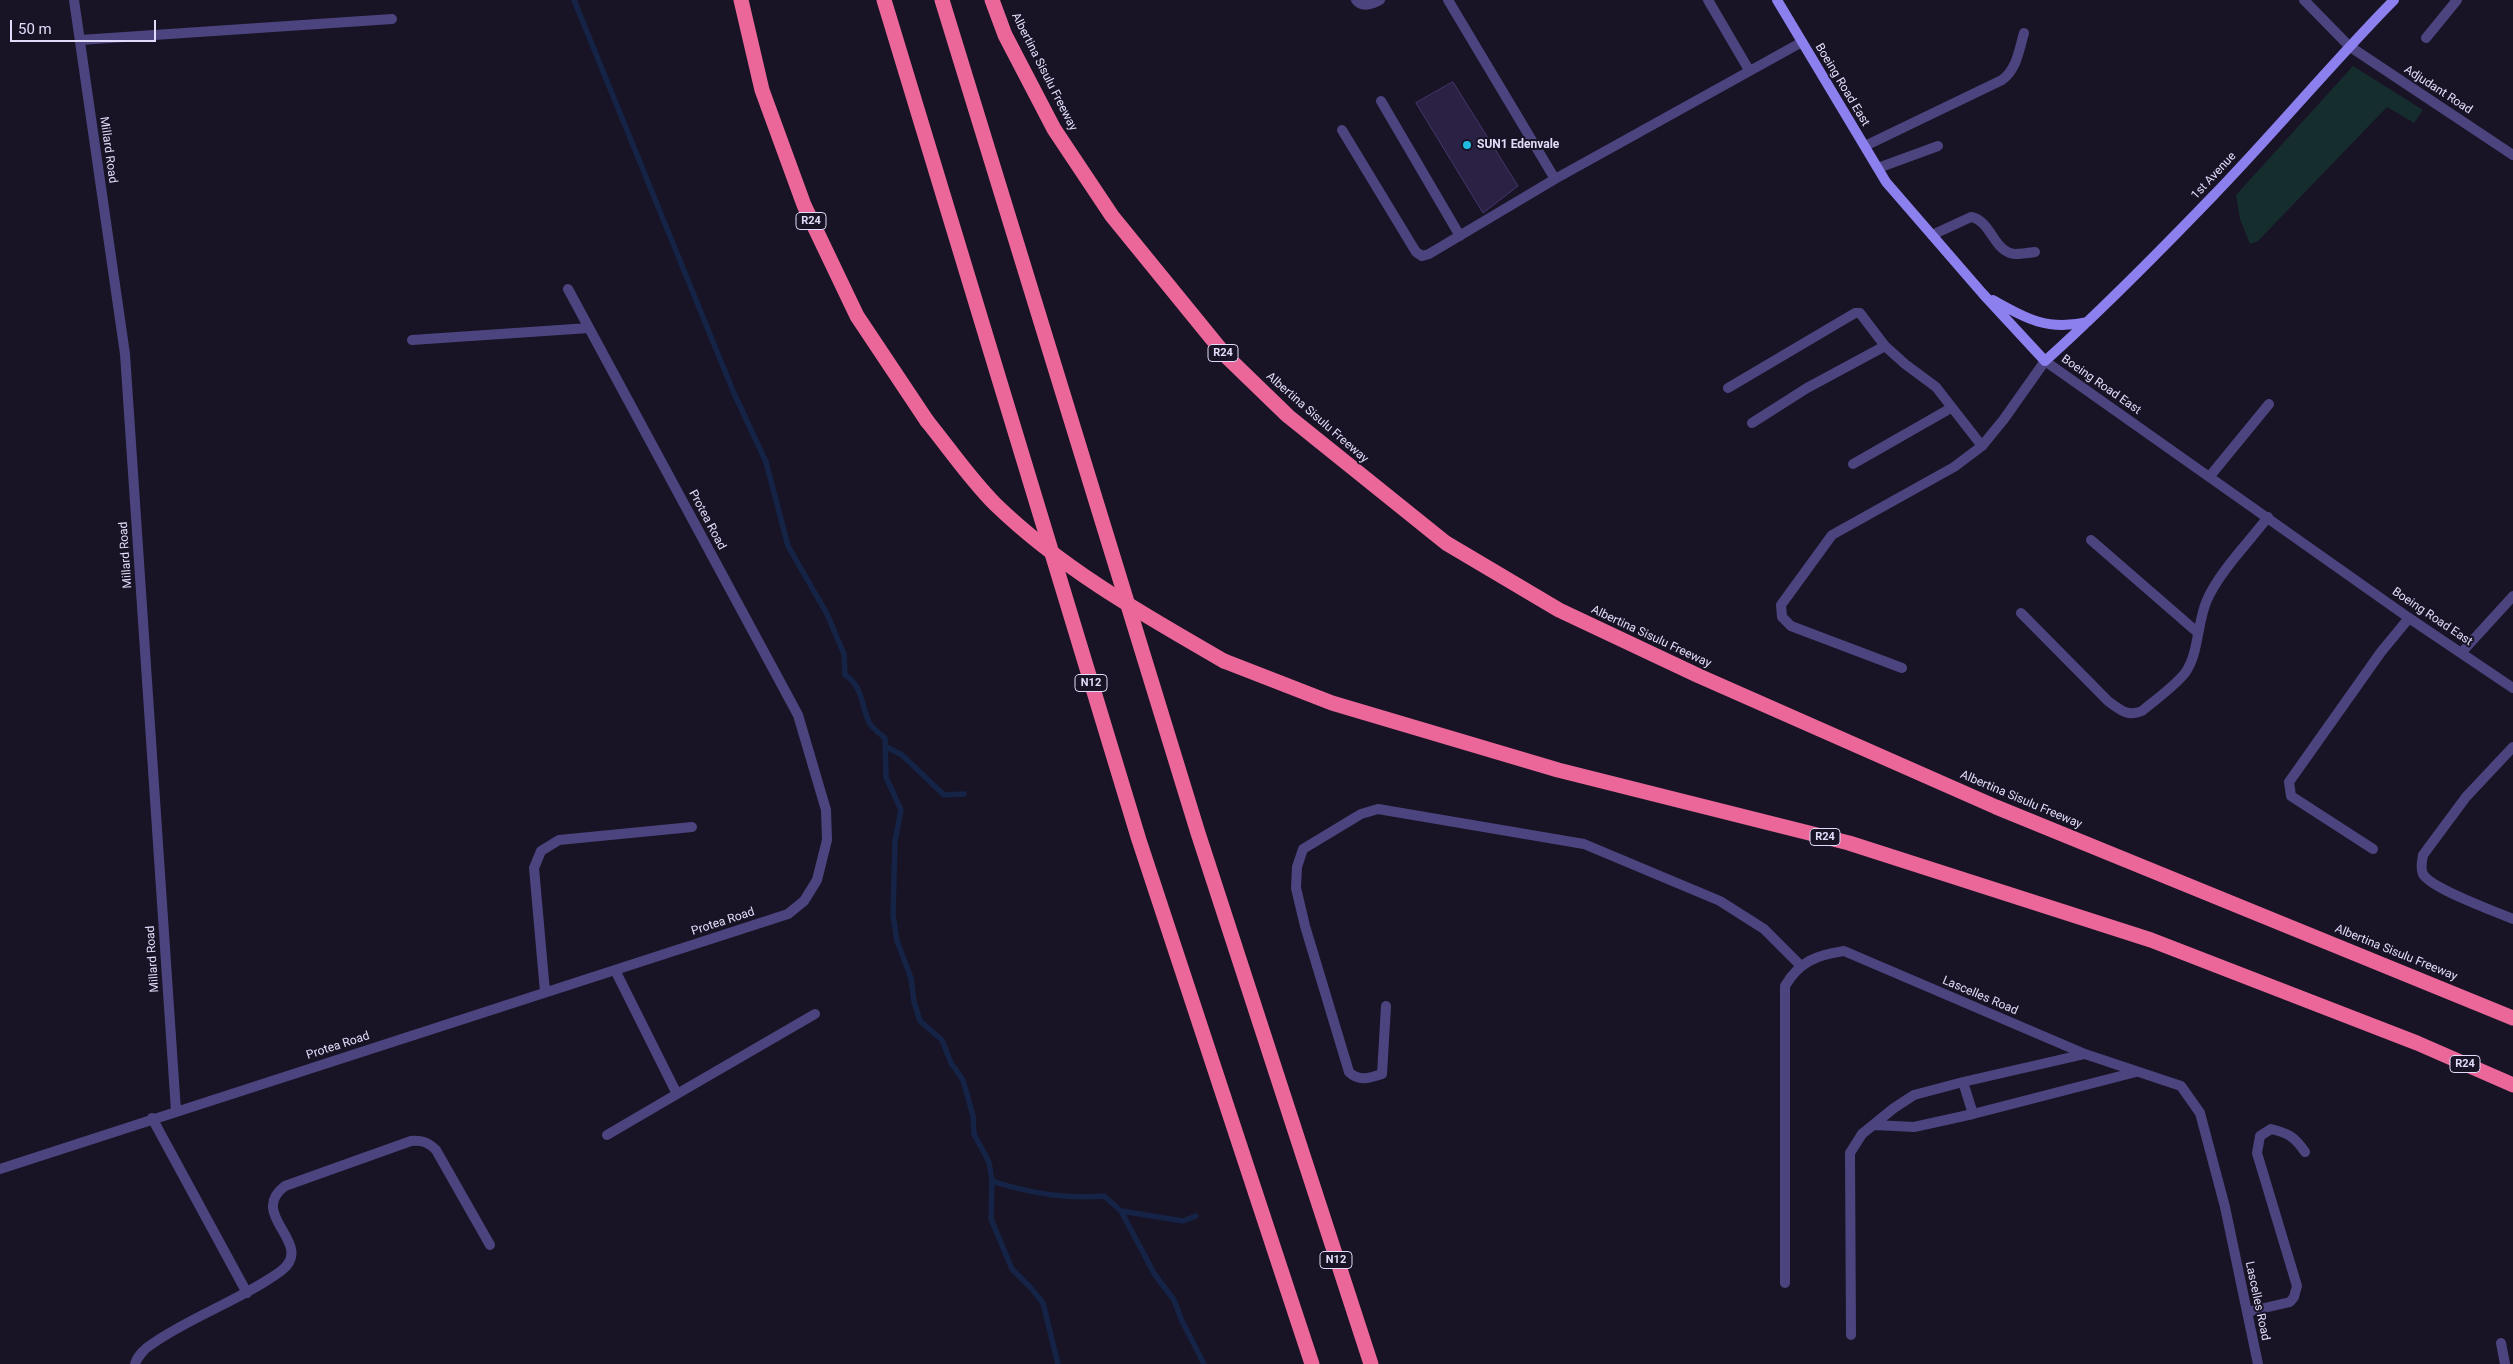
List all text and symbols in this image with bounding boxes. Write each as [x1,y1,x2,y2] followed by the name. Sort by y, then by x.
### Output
[12,10,159,42] scale bar
[1008,10,1080,134] street label: Albertina Sisulu Freeway
[18,20,52,38] text: 50 m
[1812,41,1872,129] street label: Boeing Road East
[2401,63,2475,117] street label: Adjudant Road
[96,116,120,184] street label: Millard Road
[1477,138,1559,152] place label: SUN1 Edenvale
[1461,139,1473,151] marker: SUN1 Edenvale
[2189,149,2239,203] street label: 1st Avenue
[796,212,826,230] road number: R24
[1208,344,1238,362] road number: R24
[2058,352,2144,418] street label: Boeing Road East
[1263,370,1371,466] street label: Albertina Sisulu Freeway
[685,488,729,552] street label: Protea Road
[116,521,136,589] street label: Millard Road
[2389,585,2475,649] street label: Boeing Road East
[1589,603,1713,671] street label: Albertina Sisulu Freeway
[1075,674,1107,691] road number: N12
[1958,768,2084,832] street label: Albertina Sisulu Freeway
[1810,829,1840,846] road number: R24
[690,905,756,939] street label: Protea Road
[2333,922,2459,984] street label: Albertina Sisulu Freeway
[143,925,163,993] street label: Millard Road
[1940,974,2020,1018] street label: Lascelles Road
[305,1029,371,1063] street label: Protea Road
[2450,1056,2480,1072] road number: R24
[1320,1252,1352,1268] road number: N12
[2242,1260,2272,1342] street label: Lascelles Road

